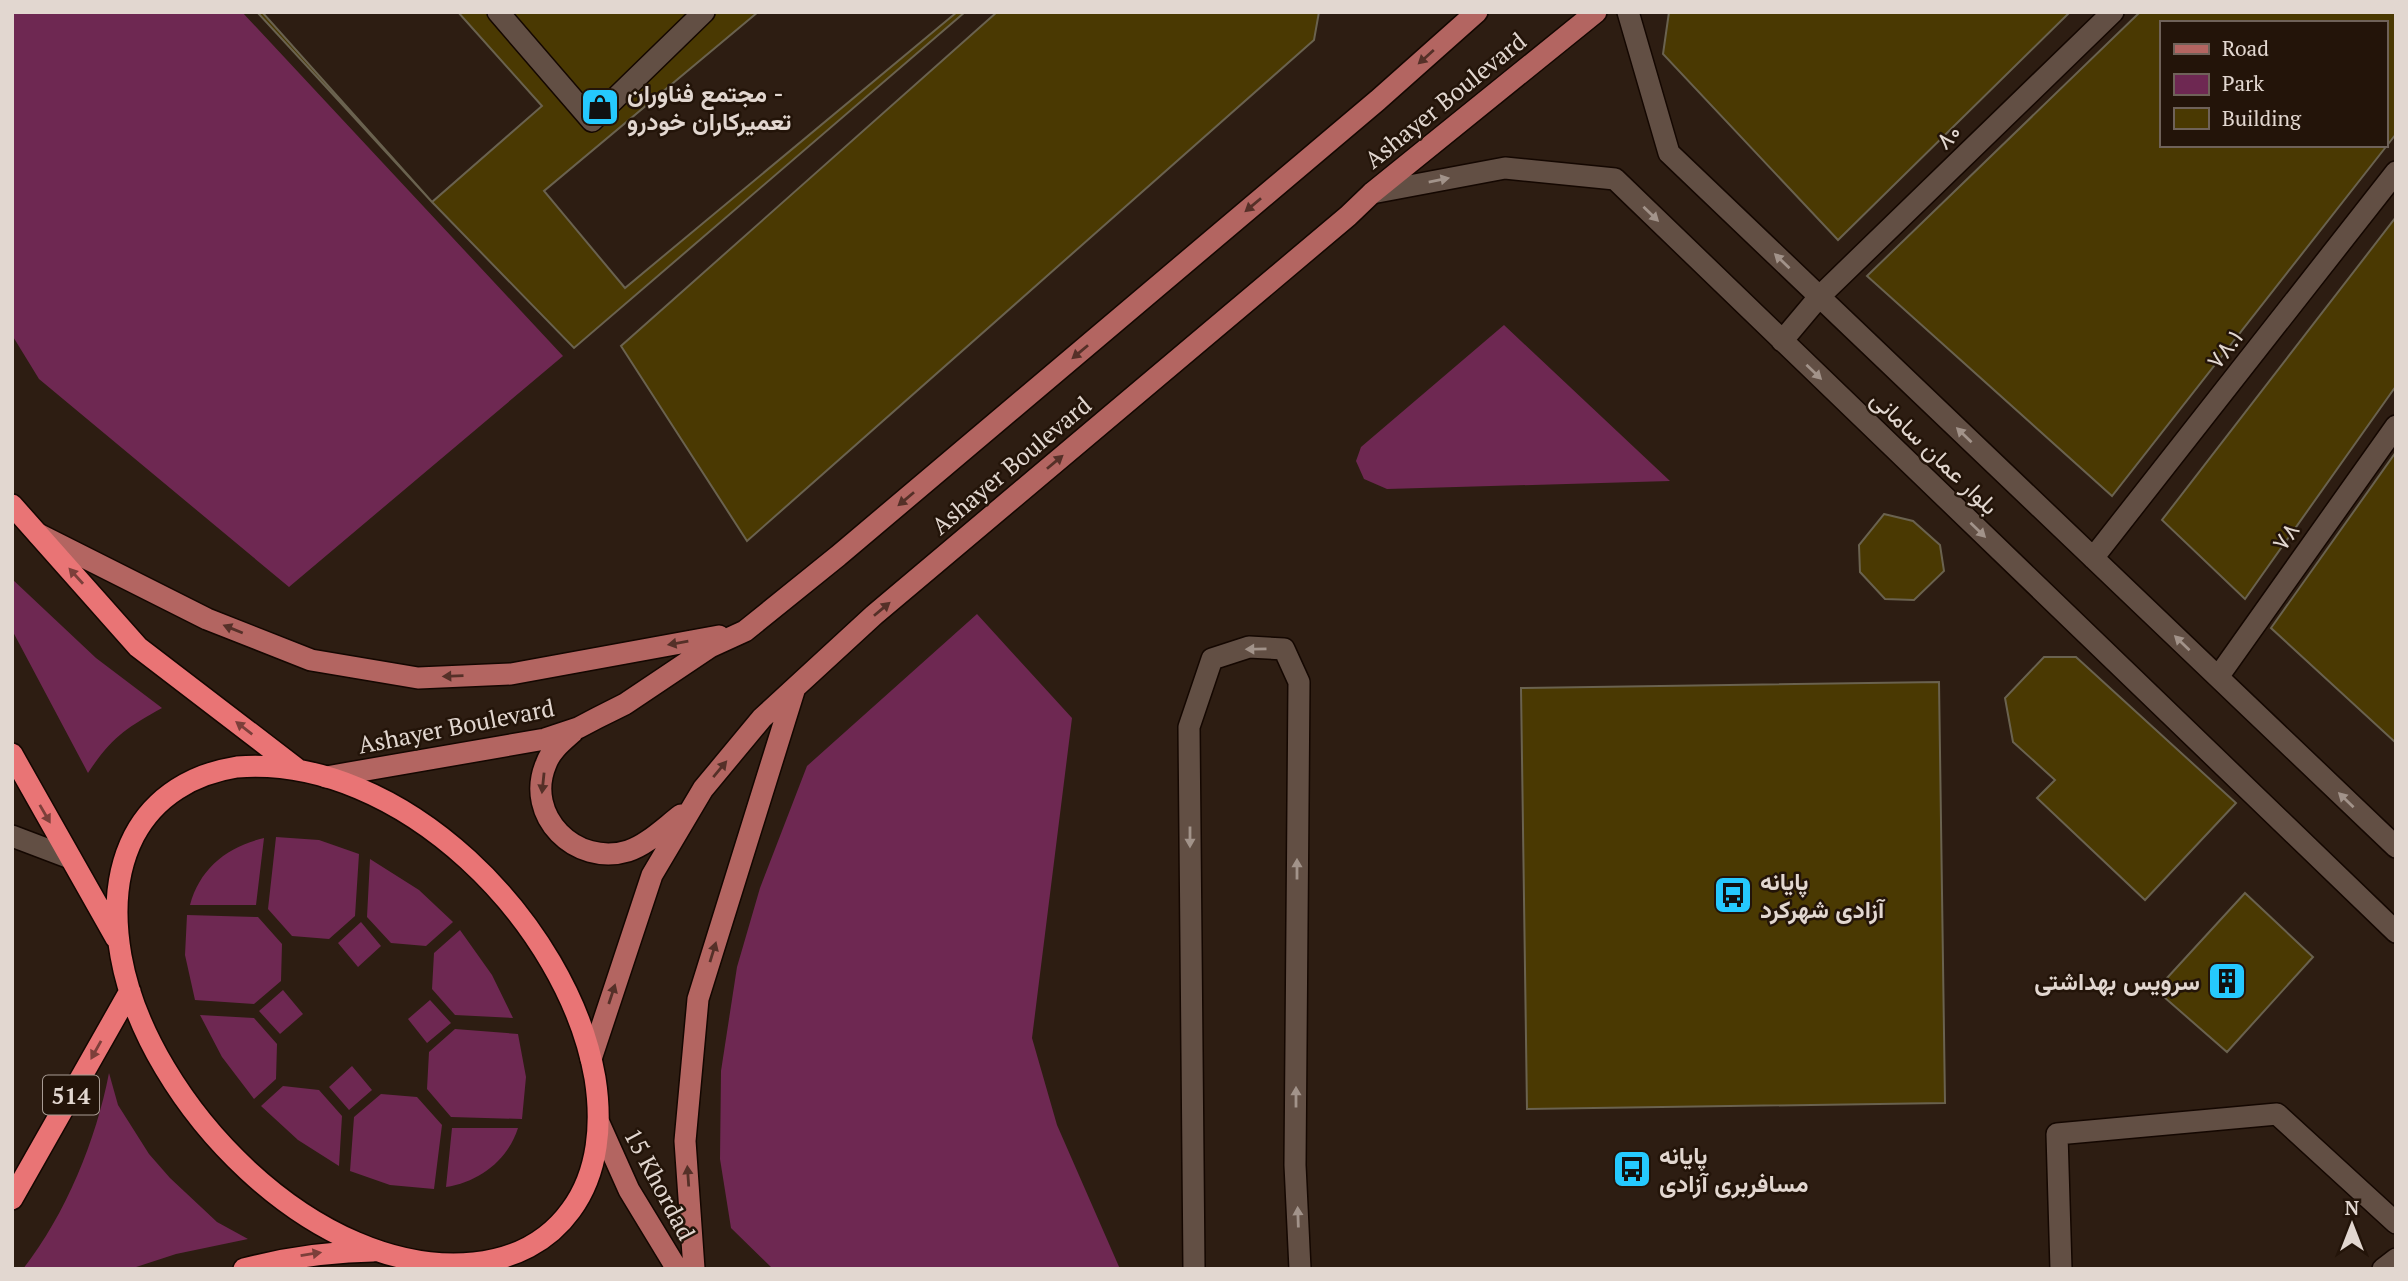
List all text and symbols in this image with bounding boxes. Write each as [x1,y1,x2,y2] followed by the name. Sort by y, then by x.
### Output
[2160,21,2387,147] legend
[1357,25,1533,175] street label: Ashayer Boulevard
[2222,34,2269,62] text: Road
[1418,49,1435,65] one-way arrow
[2222,69,2264,97] text: Park
[627,77,791,137] place label: مجتمع فناوران - تعمیرکاران خودرو
[579,86,621,128] shop icon: مجتمع فناوران - تعمیرکاران خودرو
[2222,104,2302,132] text: Building
[1928,116,1968,156] street label: ۸۰
[1428,174,1450,185] one-way arrow
[1245,197,1262,212] one-way arrow
[1642,205,1659,222] one-way arrow
[1774,254,1791,270] one-way arrow
[2198,323,2250,375] street label: ۷۸.۱
[1071,344,1088,359] one-way arrow
[1805,363,1822,379] one-way arrow
[1864,383,2006,521] street label: بلوار عمان سامانی
[924,389,1098,541] street label: Ashayer Boulevard
[1956,428,1973,444] one-way arrow
[1047,455,1064,470] one-way arrow
[897,491,914,506] one-way arrow
[2264,515,2306,557] street label: ۷۸
[1969,521,1986,537] one-way arrow
[68,568,84,585] one-way arrow
[873,602,890,617] one-way arrow
[222,624,243,635] one-way arrow
[2174,635,2191,651] one-way arrow
[667,638,689,649] one-way arrow
[1245,643,1267,654] one-way arrow
[442,671,464,682] one-way arrow
[355,691,557,761] street label: Ashayer Boulevard
[235,721,253,736] one-way arrow
[712,760,727,777] one-way arrow
[537,772,548,794] one-way arrow
[2338,792,2355,808] one-way arrow
[39,804,51,824] one-way arrow
[1184,827,1196,849] one-way arrow
[1291,858,1303,880] one-way arrow
[1760,865,1886,925] place label: پایانه آزادی شهرکرد
[1712,874,1754,916] bus stop icon: پایانه آزادی شهرکرد
[708,941,718,962] one-way arrow
[2206,960,2248,1002] building icon: سرویس بهداشتی
[2034,965,2200,997] place label: سرویس بهداشتی
[607,983,618,1004] one-way arrow
[90,1041,102,1060] one-way arrow
[43,1076,99,1114] road number: 514
[1290,1086,1302,1108] one-way arrow
[617,1123,703,1245] street label: 15 Khordad
[1659,1139,1808,1199] place label: پایانه مسافربری آزادی
[1611,1148,1653,1190] bus stop icon: پایانه مسافربری آزادی
[682,1165,693,1187] one-way arrow
[2317,1190,2387,1260] north arrow
[2345,1195,2360,1220] text: N
[1292,1206,1303,1228] one-way arrow
[300,1248,322,1259] one-way arrow

